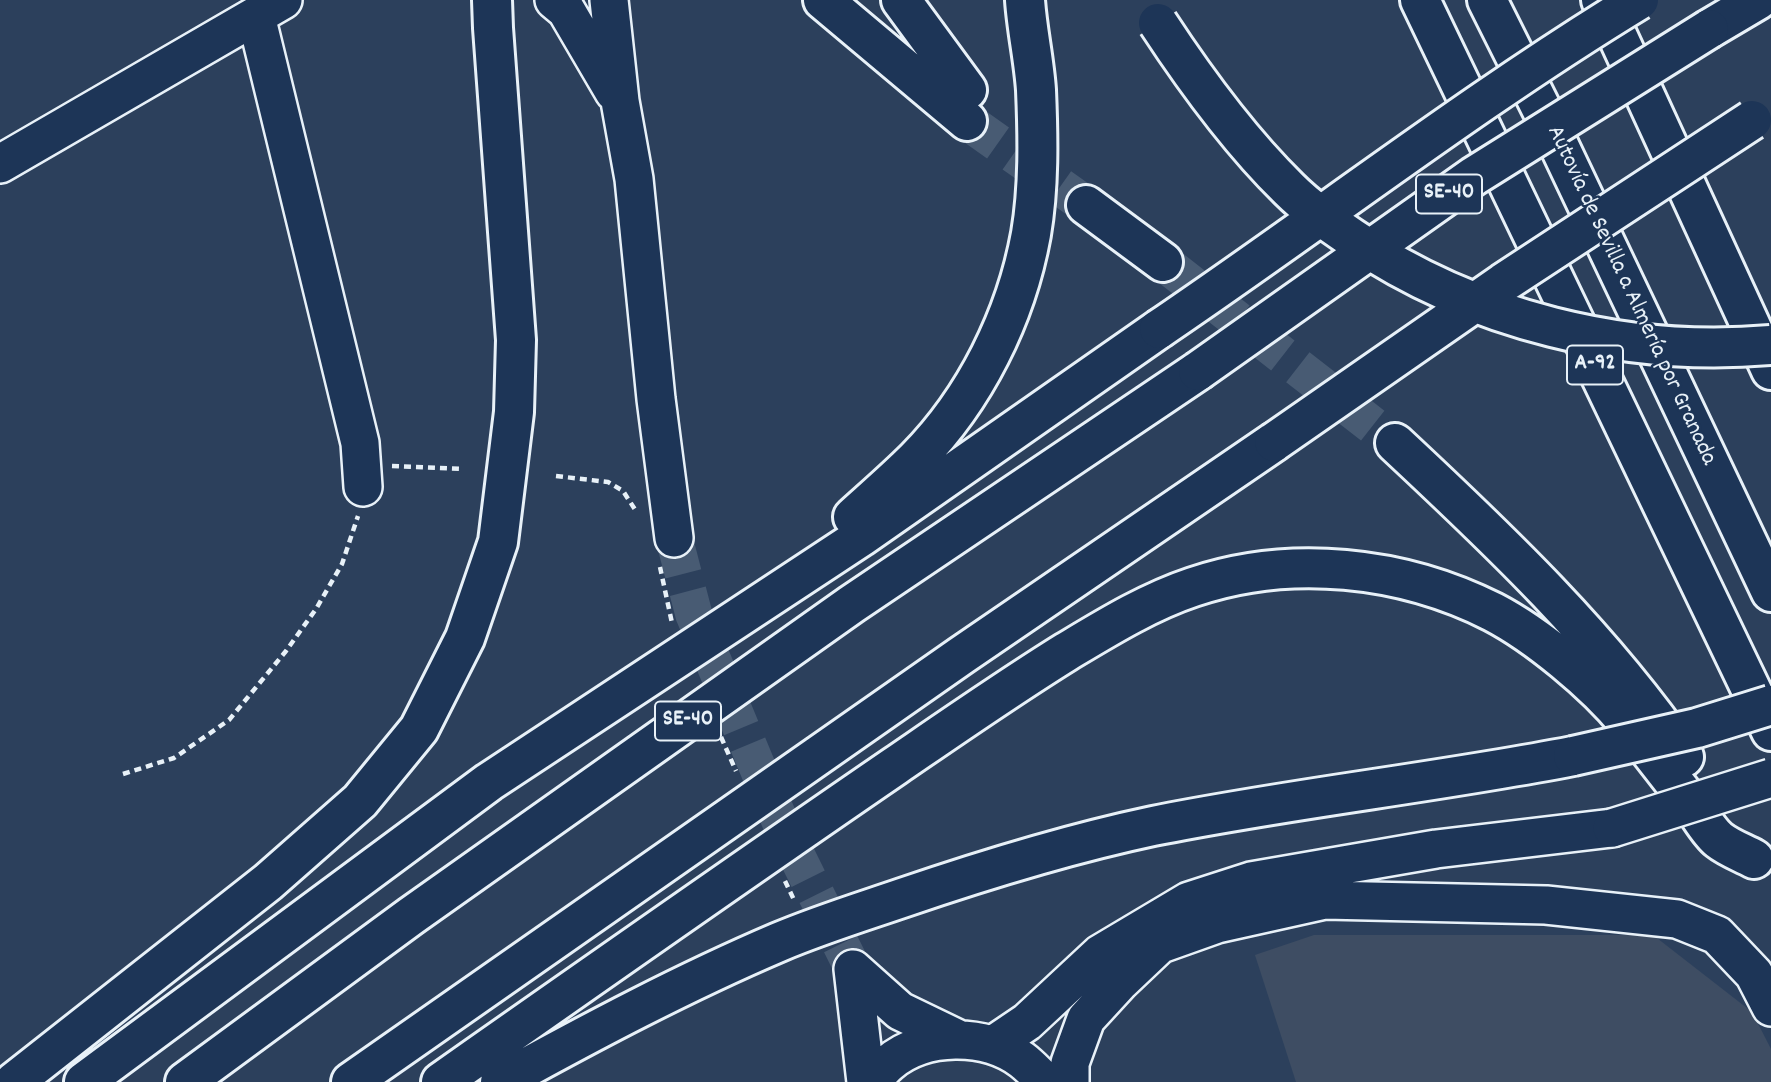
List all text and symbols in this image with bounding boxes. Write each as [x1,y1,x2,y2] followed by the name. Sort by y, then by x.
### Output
[1539,122,1721,470] street label: Autovía de Sevilla a Almería por Granada
[1416,174,1482,214] road number: SE-40
[1567,346,1623,384] road number: A-92
[655,702,721,740] road number: SE-40

